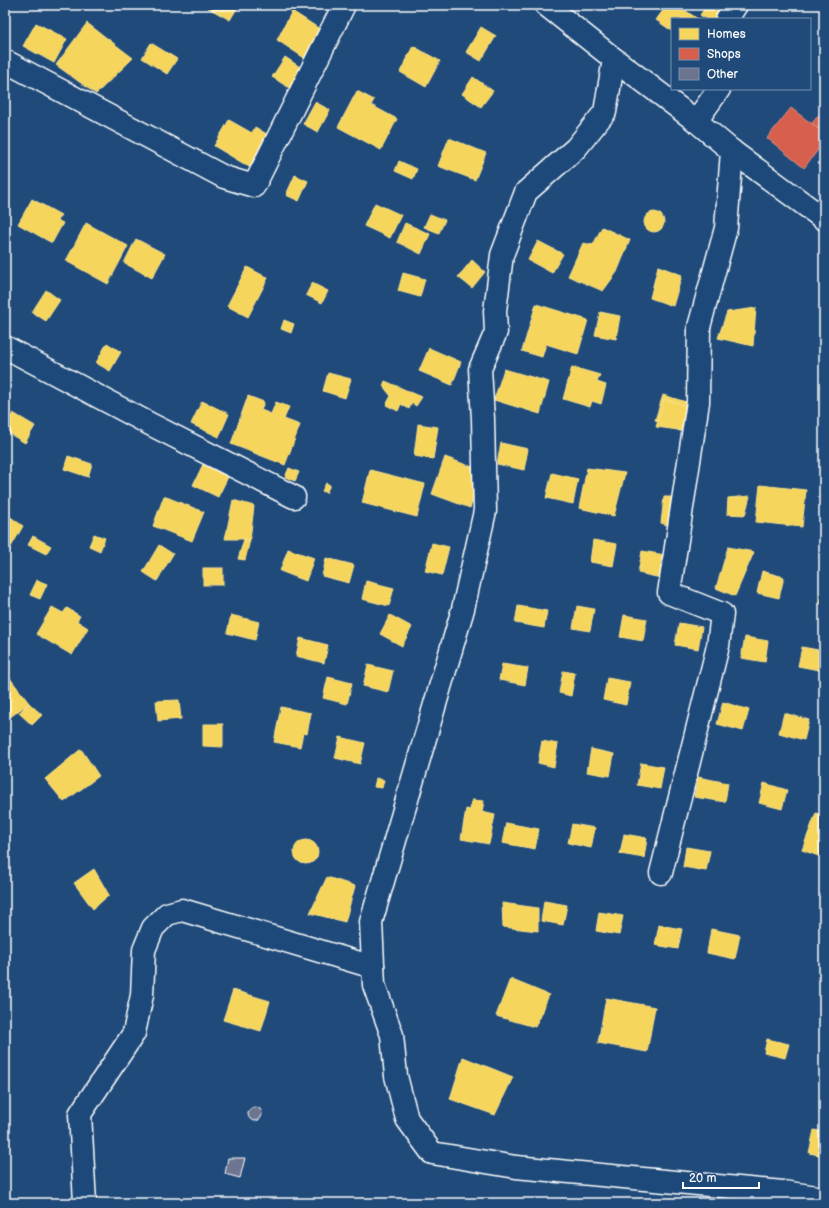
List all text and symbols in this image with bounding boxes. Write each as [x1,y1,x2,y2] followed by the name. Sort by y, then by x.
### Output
[671,18,811,90] legend
[707,27,746,42] text: Homes
[707,47,741,62] text: Shops
[707,67,739,82] text: Other
[683,1164,759,1190] scale bar
[689,1171,716,1186] text: 20 m

